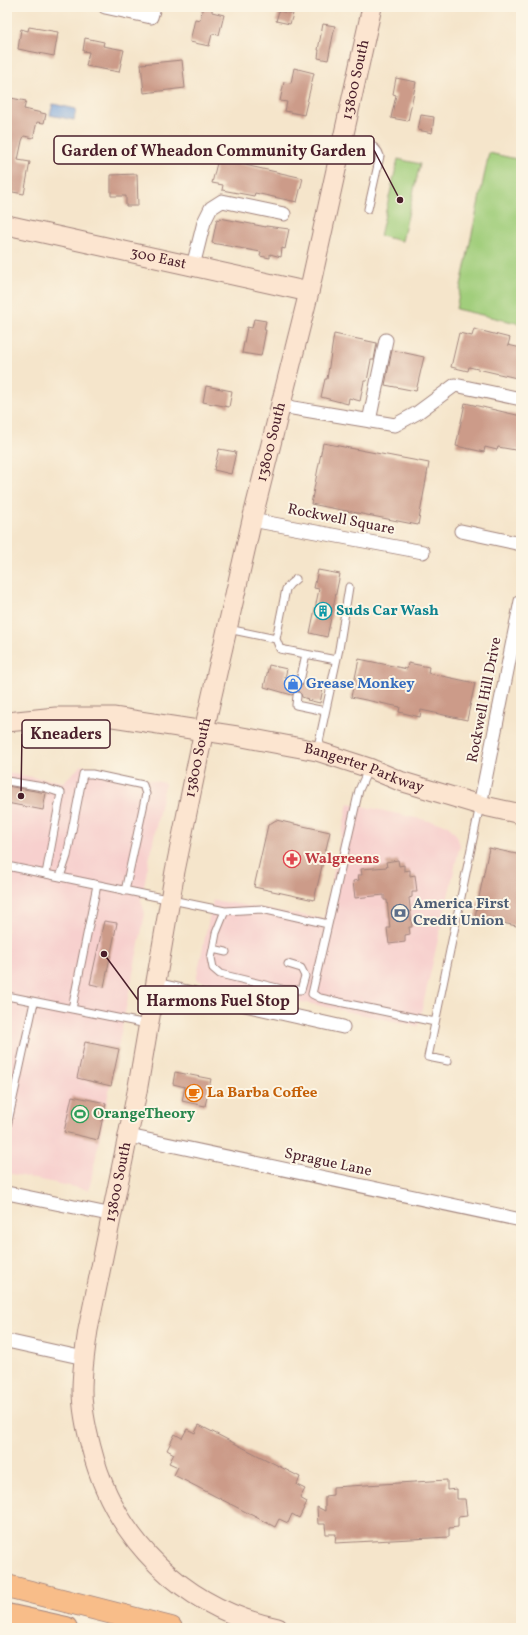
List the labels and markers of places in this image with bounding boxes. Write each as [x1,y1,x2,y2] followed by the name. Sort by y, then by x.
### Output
[54,136,374,164] callout: Garden of Wheadon Community Garden
[313,601,333,621] building icon: Suds Car Wash
[336,601,439,622] place label: Suds Car Wash
[283,674,303,694] shop icon: Grease Monkey
[306,674,415,695] place label: Grease Monkey
[22,720,110,748] callout: Kneaders
[282,849,302,869] pharmacy icon: Walgreens
[305,849,380,870] place label: Walgreens
[413,894,509,932] place label: America First Credit Union
[390,903,410,923] bank icon: America First Credit Union
[138,986,298,1014] callout: Harmons Fuel Stop
[184,1083,204,1103] cafe icon: La Barba Coffee
[207,1083,318,1104] place label: La Barba Coffee
[70,1104,90,1124] sports icon: OrangeTheory
[93,1104,196,1125] place label: OrangeTheory

